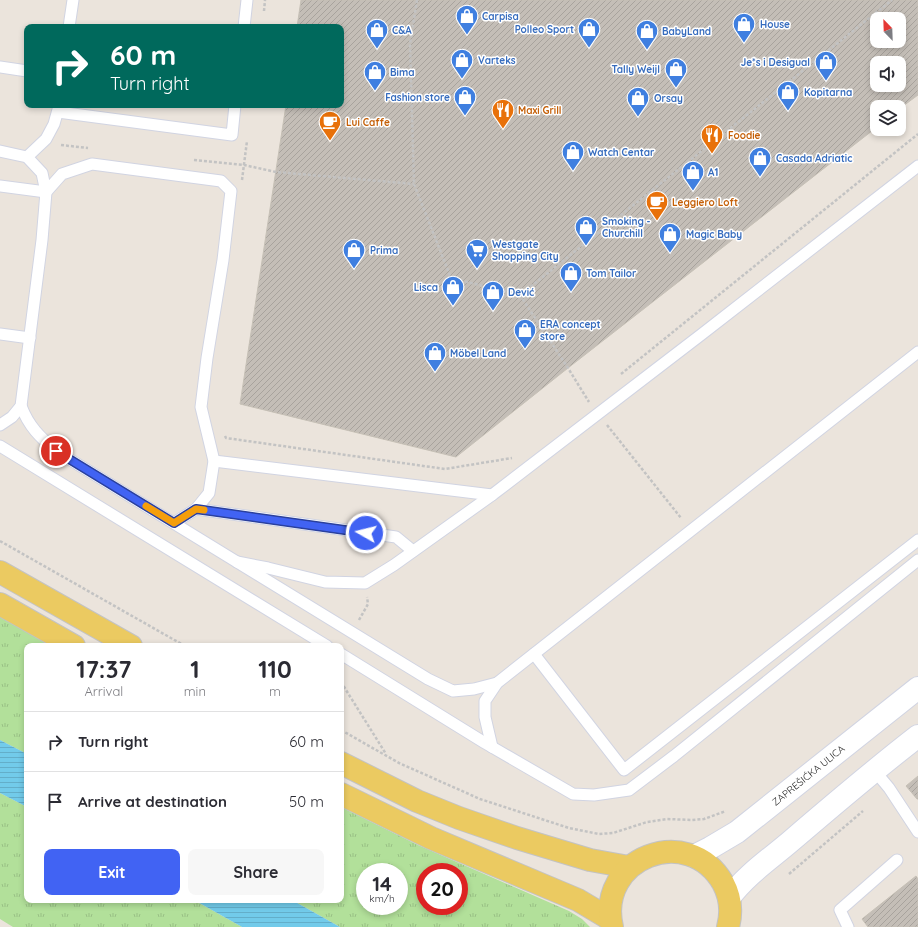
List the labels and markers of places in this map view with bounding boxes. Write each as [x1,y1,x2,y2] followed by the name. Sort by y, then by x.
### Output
[454,3,480,36] shop icon: Carpisa
[482,10,519,23] place label: Carpisa
[731,11,757,44] shop icon: House
[576,16,602,49] shop icon: Polleo Sport
[364,17,390,50] shop icon: C&A
[634,18,660,51] shop icon: BabyLand
[760,18,790,31] place label: House
[515,23,574,36] place label: Polleo Sport
[392,24,412,37] place label: C&A
[662,25,711,38] place label: BabyLand
[449,47,475,80] shop icon: Varteks
[813,49,839,82] shop icon: Je*s i Desigual
[478,54,516,67] place label: Varteks
[663,56,689,89] shop icon: Tally Weijl
[741,56,810,69] place label: Je*s i Desigual
[362,59,388,92] shop icon: Bima
[612,63,660,76] place label: Tally Weijl
[390,66,414,79] place label: Bima
[775,79,801,112] shop icon: Kopitarna
[452,84,478,117] shop icon: Fashion store
[625,85,651,118] shop icon: Orsay
[804,86,852,99] place label: Kopitarna
[385,91,450,104] place label: Fashion store
[654,92,683,105] place label: Orsay
[490,97,516,130] restaurant icon: Maxi Grill
[518,104,562,117] place label: Maxi Grill
[317,109,343,142] cafe icon: Lui Caffe
[346,116,390,129] place label: Lui Caffe
[699,122,725,155] restaurant icon: Foodie
[728,129,761,142] place label: Foodie
[560,139,586,172] shop icon: Watch Centar
[747,145,773,178] shop icon: Casada Adriatic
[588,146,655,159] place label: Watch Centar
[776,152,852,165] place label: Casada Adriatic
[680,159,706,192] shop icon: A1
[708,166,718,179] place label: A1
[644,189,670,222] cafe icon: Leggiero Loft
[672,196,738,209] place label: Leggiero Loft
[573,214,599,247] shop icon: Smoking - Churchill
[602,215,651,240] place label: Smoking - Churchill
[657,221,683,254] shop icon: Magic Baby
[686,228,742,241] place label: Magic Baby
[341,237,367,270] shop icon: Prima
[464,237,490,270] supermarket icon: Westgate Shopping City
[492,238,559,263] place label: Westgate Shopping City
[370,244,398,257] place label: Prima
[558,260,584,293] shop icon: Tom Tailor
[586,267,637,280] place label: Tom Tailor
[440,274,466,307] shop icon: Lisca
[480,279,506,312] shop icon: Dević
[414,281,438,294] place label: Lisca
[508,286,534,299] place label: Dević
[512,317,538,350] shop icon: ERA concept store
[540,318,601,343] place label: ERA concept store
[422,340,448,373] shop icon: Möbel Land
[450,347,506,360] place label: Möbel Land
[39,434,73,468] pin

